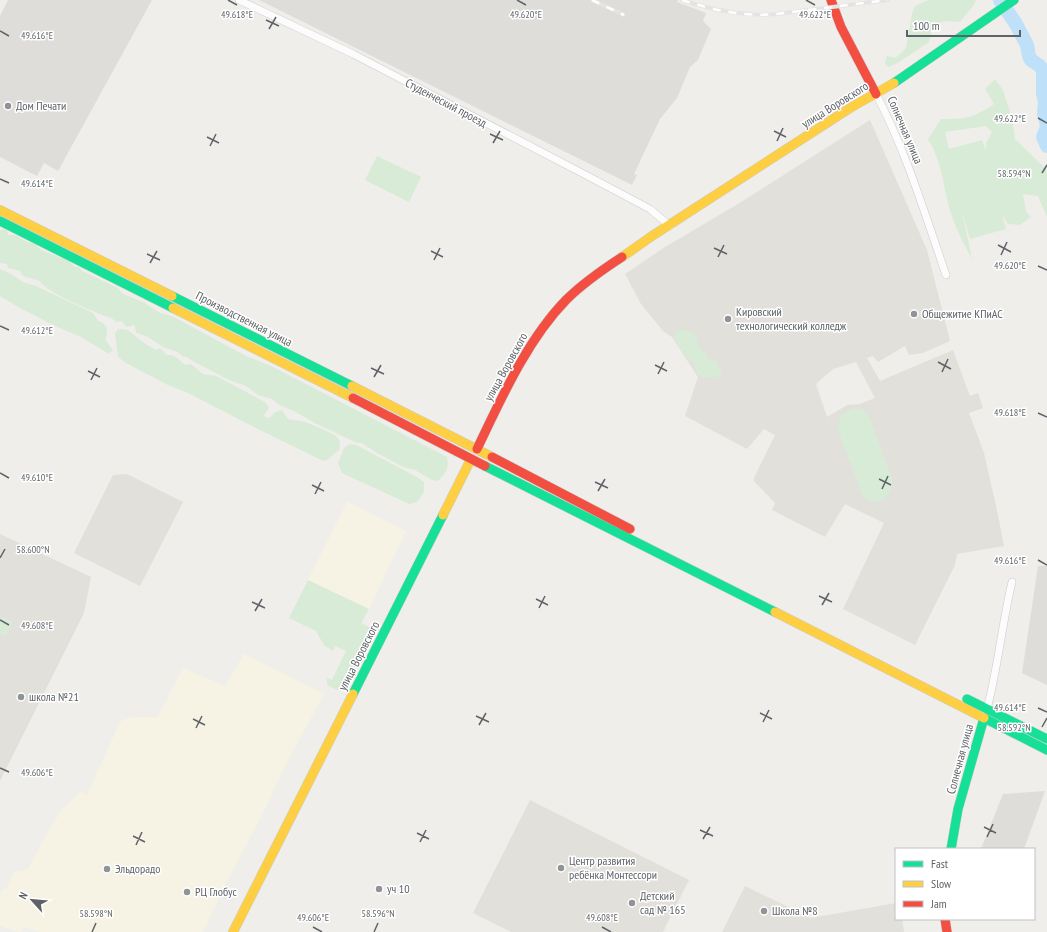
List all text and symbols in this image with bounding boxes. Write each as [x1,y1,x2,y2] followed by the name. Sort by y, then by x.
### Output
[221,8,253,21] text: 49.618°E
[510,8,542,21] text: 49.620°E
[799,8,831,21] text: 49.622°E
[907,12,1020,38] scale bar
[913,18,940,33] text: 100 m
[21,29,53,42] text: 49.616°E
[403,75,490,131] street label: Студенческий проезд
[799,78,871,131] street label: улица Воровского
[885,94,926,166] street label: Солнечная улица
[16,98,66,113] place label: Дом Печати
[3,101,13,111] marker: Дом Печати
[994,112,1026,125] text: 49.622°E
[997,167,1031,180] text: 58.594°N
[21,177,53,190] text: 49.614°E
[994,259,1026,272] text: 49.620°E
[193,288,295,349] street label: Производственная улица
[736,304,847,333] place label: Кировский технологический колледж
[922,306,1003,321] place label: Общежитие КПиАС
[909,309,919,319] marker: Общежитие КПиАС
[723,314,733,324] marker: Кировский технологический колледж
[21,324,53,337] text: 49.612°E
[481,330,531,404] street label: улица Воровского
[994,406,1026,419] text: 49.618°E
[21,471,53,484] text: 49.610°E
[16,543,50,556] text: 58.600°N
[994,554,1026,567] text: 49.616°E
[21,619,53,632] text: 49.608°E
[335,619,382,693] street label: улица Воровского
[29,689,79,704] place label: школа №21
[16,692,26,702] marker: школа №21
[994,701,1026,714] text: 49.614°E
[997,721,1031,734] text: 58.592°N
[943,722,976,796] street label: Солнечная улица
[21,766,53,779] text: 49.606°E
[895,848,1035,920] legend
[569,853,657,882] place label: Центр развития ребёнка Монтессори
[931,856,949,871] text: Fast
[115,861,161,876] place label: Эльдорадо
[556,863,566,873] marker: Центр развития ребёнка Монтессори
[102,864,112,874] marker: Эльдорадо
[931,876,952,891] text: Slow
[12,880,52,920] north arrow
[387,881,410,896] place label: уч 10
[195,884,237,899] place label: РЦ Глобус
[374,884,384,894] marker: уч 10
[182,887,192,897] marker: РЦ Глобус
[640,888,686,917] place label: Детский сад № 165
[16,890,31,901] text: N
[930,896,947,911] text: Jam
[627,898,637,908] marker: Детский сад № 165
[772,903,818,918] place label: Школа №8
[759,906,769,916] marker: Школа №8
[79,907,113,920] text: 58.598°N
[361,907,395,920] text: 58.596°N
[297,911,329,924] text: 49.606°E
[586,911,618,924] text: 49.608°E

